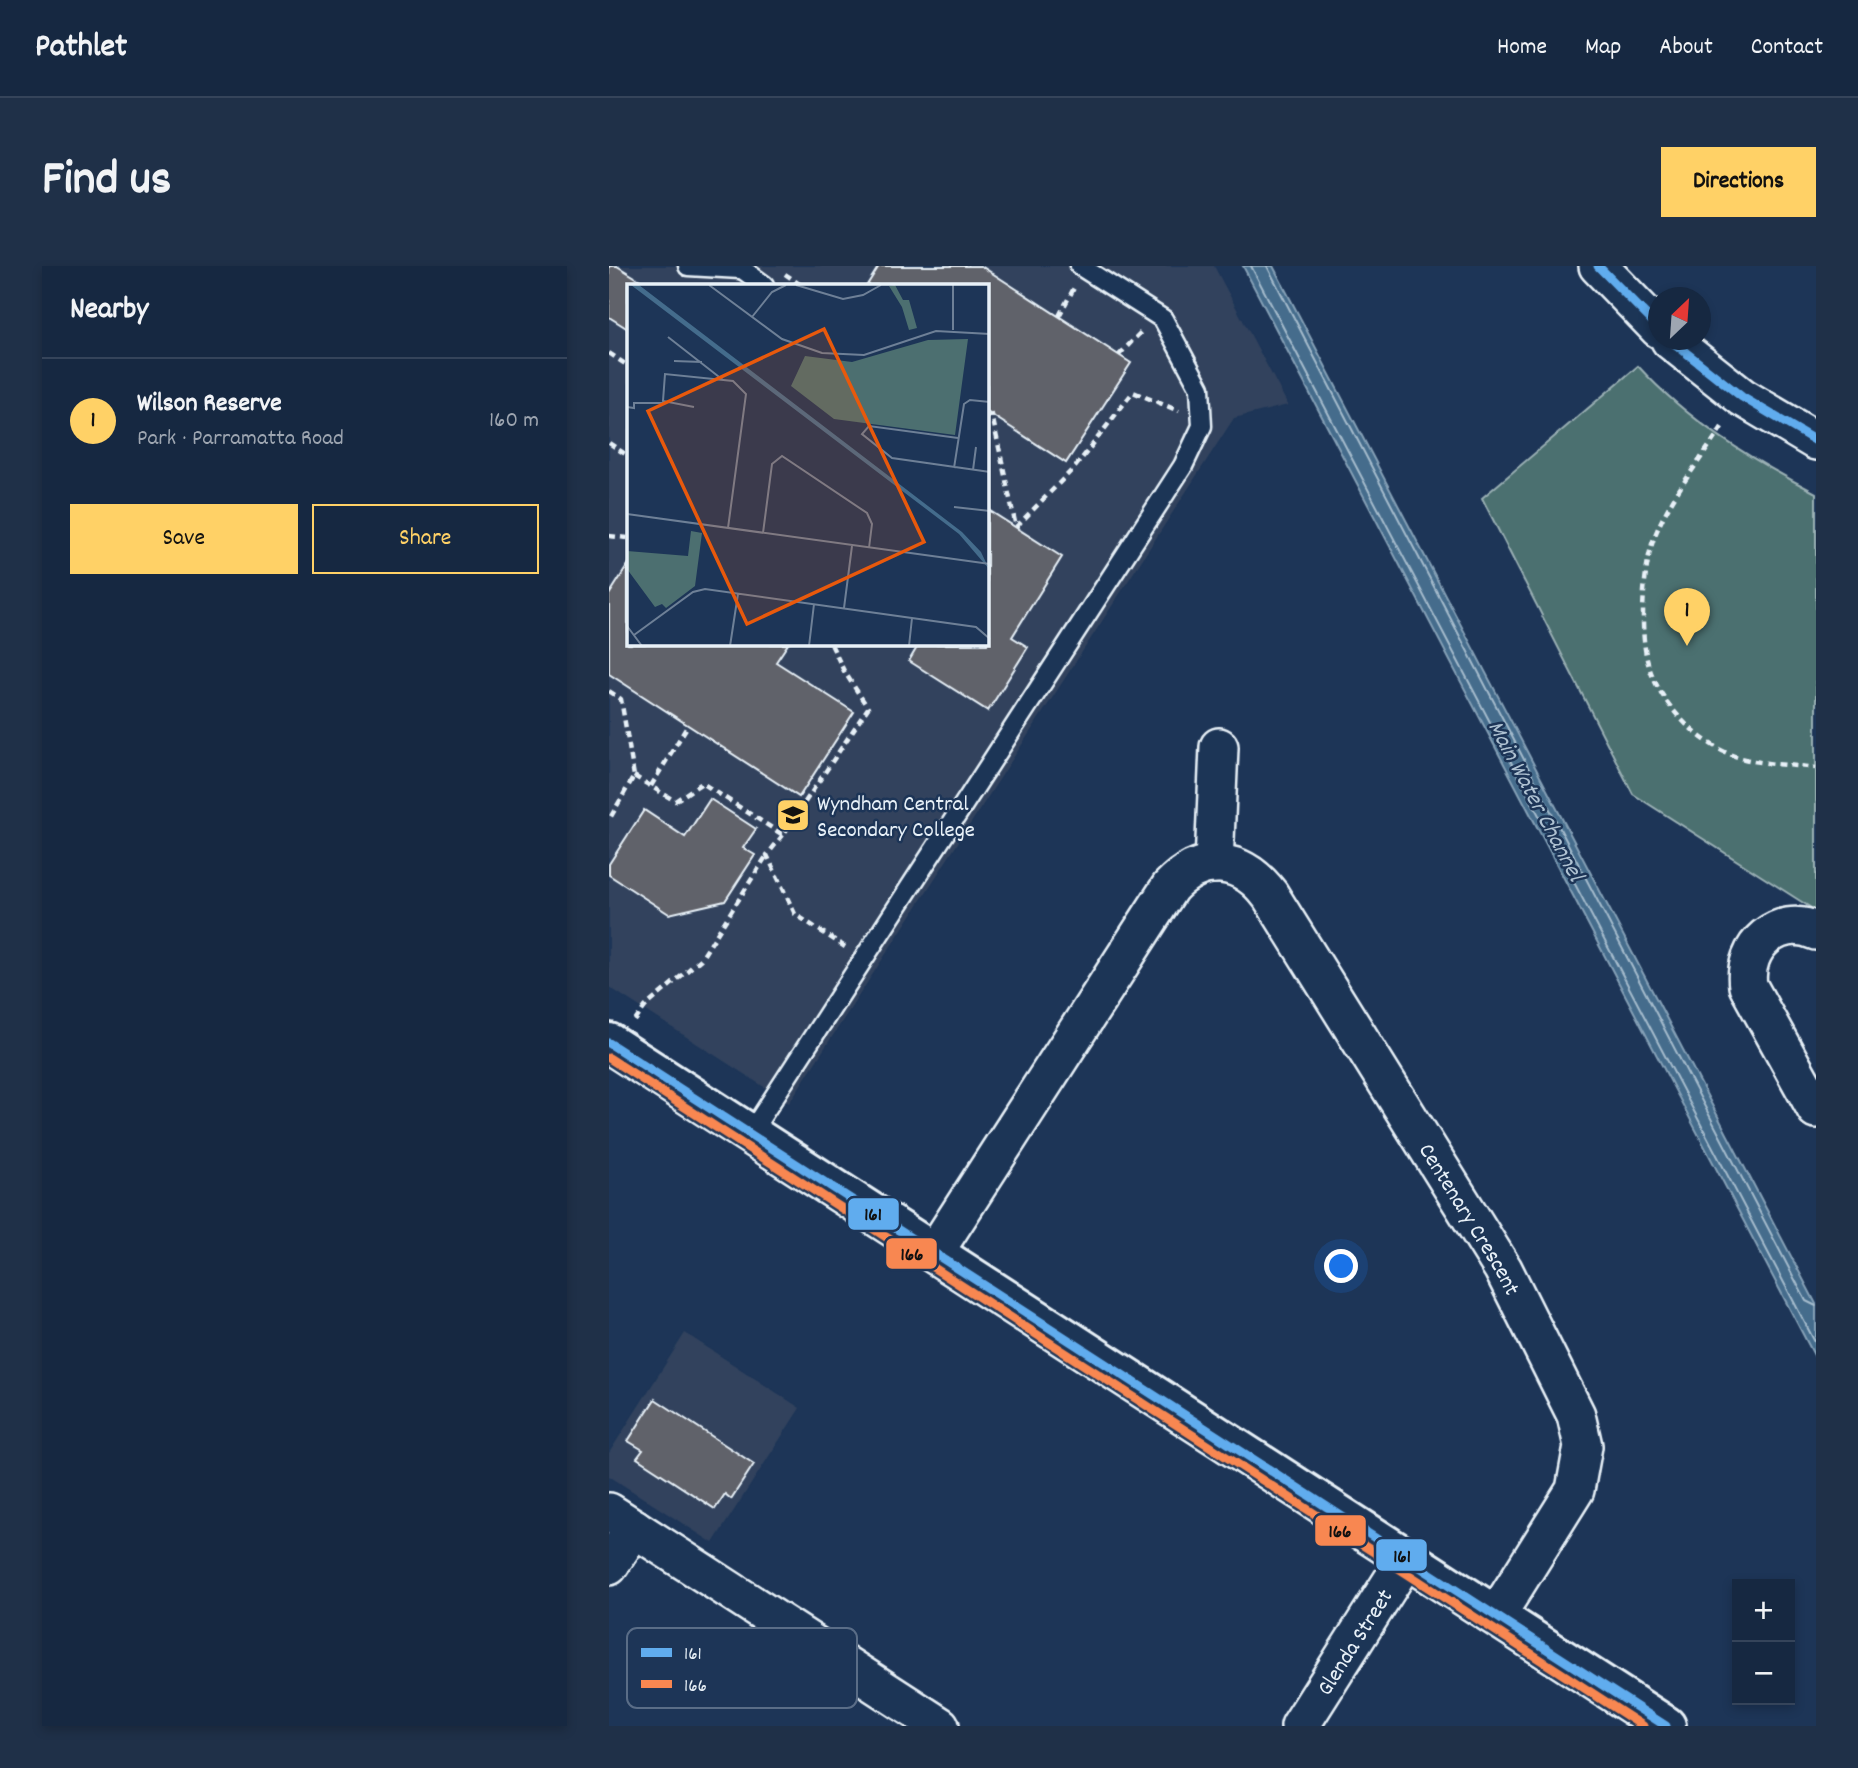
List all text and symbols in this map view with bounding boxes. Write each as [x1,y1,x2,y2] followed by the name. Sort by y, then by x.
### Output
[35,25,127,72] text: Pathlet
[1497,31,1547,65] text: Home
[1585,31,1621,65] text: Map
[1659,31,1713,65] text: About
[1751,31,1823,65] text: Contact
[42,147,171,217] text: Find us
[1661,147,1816,217] button: Directions
[627,284,989,646] inset map
[1648,287,1711,350] north arrow
[70,290,148,333] text: Nearby
[137,386,282,423] text: Wilson Reserve
[90,405,96,438] text: 1
[489,405,539,438] text: 160 m
[137,423,344,456] text: Park · Parramatta Road
[70,504,298,574] button: Save
[312,504,539,574] button: Share
[1664,588,1710,646] pin: 1
[1478,715,1592,890] water label: Main Water Channel
[817,789,975,848] place label: Wyndham Central Secondary College
[774,796,812,834] school or university icon: Wyndham Central Secondary College
[1409,1138,1527,1302] street label: Centenary Crescent
[847,1197,900,1231] line badge: 161
[864,1203,882,1230] text: 161
[885,1237,938,1270] line badge: 166
[901,1243,923,1270] text: 166
[1324,1249,1358,1283] your location
[1314,1514,1367,1547] line badge: 166
[1329,1520,1351,1547] text: 166
[1375,1538,1428,1572] line badge: 161
[1393,1545,1411,1572] text: 161
[1732,1579,1795,1705] map controls
[1732,1579,1795,1642] button: +
[1310,1584,1403,1703] street label: Glenda Street
[627,1628,857,1708] legend
[684,1642,702,1669] text: 161
[1732,1642,1795,1705] button: −
[684,1674,707,1701] text: 166

